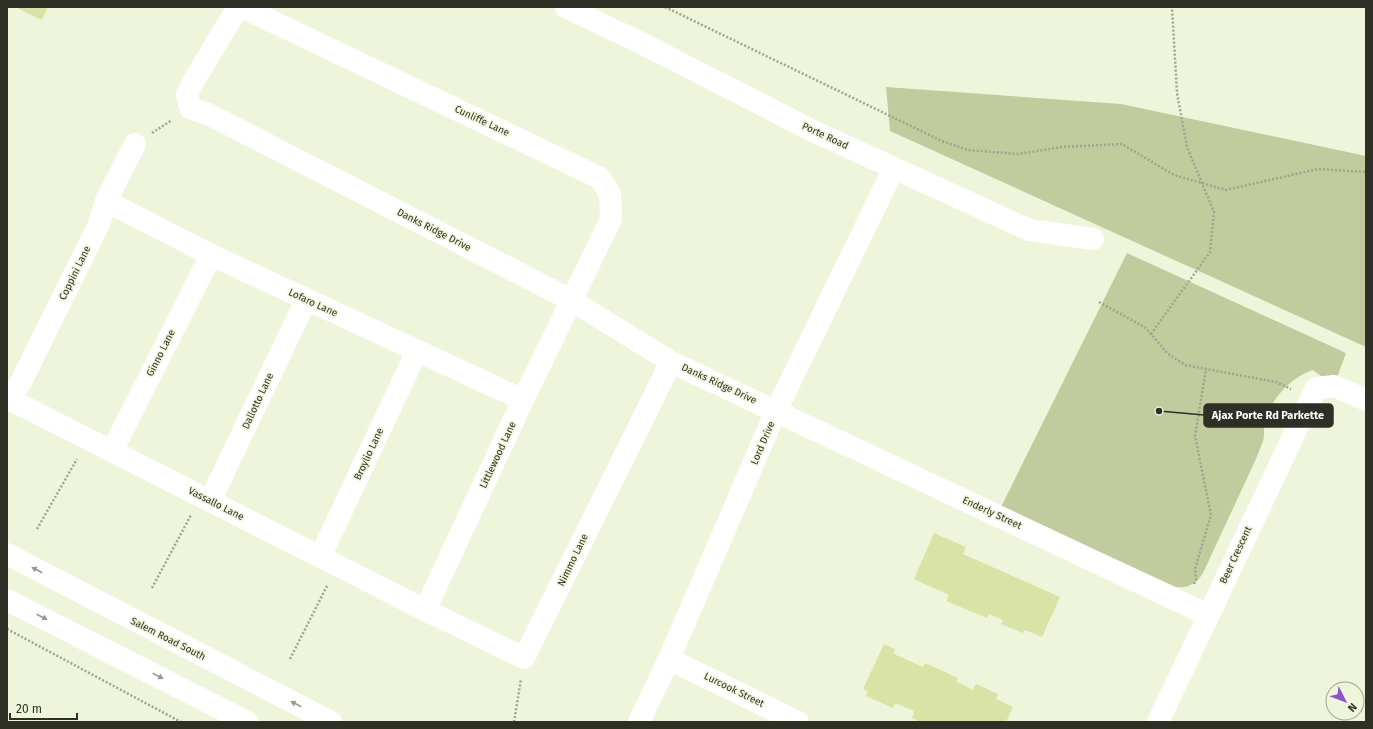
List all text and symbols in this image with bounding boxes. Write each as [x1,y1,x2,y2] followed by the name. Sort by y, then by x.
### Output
[453,103,511,139] street label: Cunliffe Lane
[800,120,850,152] street label: Porte Road
[395,206,473,254] street label: Danks Ridge Drive
[57,244,93,302] street label: Coppini Lane
[287,286,339,320] street label: Lofaro Lane
[144,328,178,378] street label: Ginno Lane
[680,361,758,407] street label: Danks Ridge Drive
[240,371,276,431] street label: Dallotto Lane
[1204,404,1333,427] callout: Ajax Porte Rd Parkette
[1211,409,1324,422] text: Ajax Porte Rd Parkette
[748,419,778,467] street label: Lord Drive
[477,420,519,490] street label: Littlewood Lane
[352,426,386,482] street label: Broylio Lane
[186,485,246,523] street label: Vassallo Lane
[960,494,1024,532] street label: Enderly Street
[1217,524,1255,586] street label: Beer Crescent
[555,532,591,588] street label: Nimmo Lane
[31,567,42,573] one-way arrow
[36,614,48,620] one-way arrow
[128,615,208,663] street label: Salem Road South
[702,670,766,710] street label: Lurcook Street
[152,673,163,680] one-way arrow
[1325,681,1365,721] north arrow
[10,695,77,721] scale bar
[1345,700,1359,714] text: N
[290,701,302,707] one-way arrow
[16,702,42,716] text: 20 m

